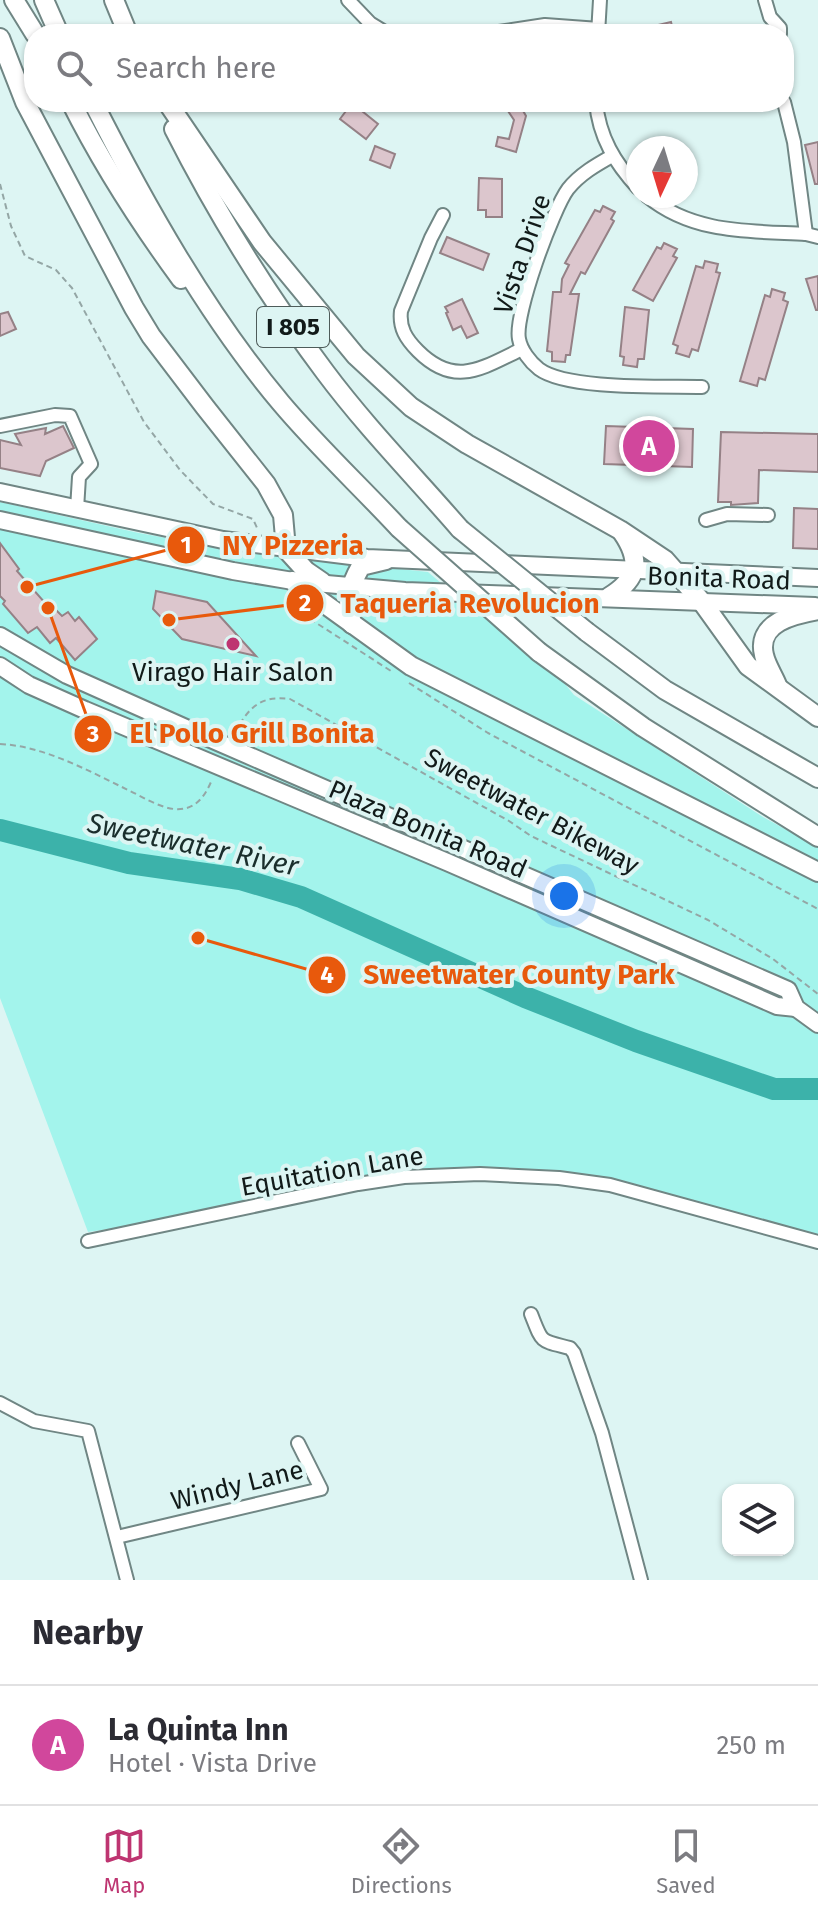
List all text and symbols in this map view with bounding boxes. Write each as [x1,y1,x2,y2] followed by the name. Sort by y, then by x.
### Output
[24,24,794,112] search box
[52,46,96,90] icon: search
[116,50,276,86] text: Search here
[626,136,698,208] north arrow
[487,190,557,318] street label: Vista Drive
[257,307,329,347] road number: I 805
[623,416,675,476] pin: A
[166,519,380,571] callout: NY Pizzeria
[222,529,364,562] text: NY Pizzeria
[180,531,192,559] text: 1
[647,561,791,596] street label: Bonita Road
[285,577,616,629] callout: Taqueria Revolucion
[340,587,600,620] text: Taqueria Revolucion
[299,589,311,617] text: 2
[224,635,242,653] marker: Virago Hair Salon
[132,657,334,688] place label: Virago Hair Salon
[73,708,390,760] callout: El Pollo Grill Bonita
[129,717,375,750] text: El Pollo Grill Bonita
[86,720,99,748] text: 3
[419,742,644,881] street label: Sweetwater Bikeway
[324,774,532,885] street label: Plaza Bonita Road
[84,806,303,883] water label: Sweetwater River
[544,876,584,916] your location
[307,949,691,1001] callout: Sweetwater County Park
[363,958,675,991] text: Sweetwater County Park
[320,961,334,989] text: 4
[238,1140,426,1203] street label: Equitation Lane
[168,1454,307,1517] street label: Windy Lane
[722,1484,794,1556] map controls
[722,1484,794,1556] button: layers
[32,1612,143,1653] text: Nearby
[108,1712,288,1748] text: La Quinta Inn
[50,1730,66,1761] text: A
[716,1730,786,1761] text: 250 m
[108,1748,317,1779] text: Hotel · Vista Drive
[102,1824,146,1899] tab: Map
[351,1824,452,1899] tab: Directions
[656,1824,716,1899] tab: Saved

